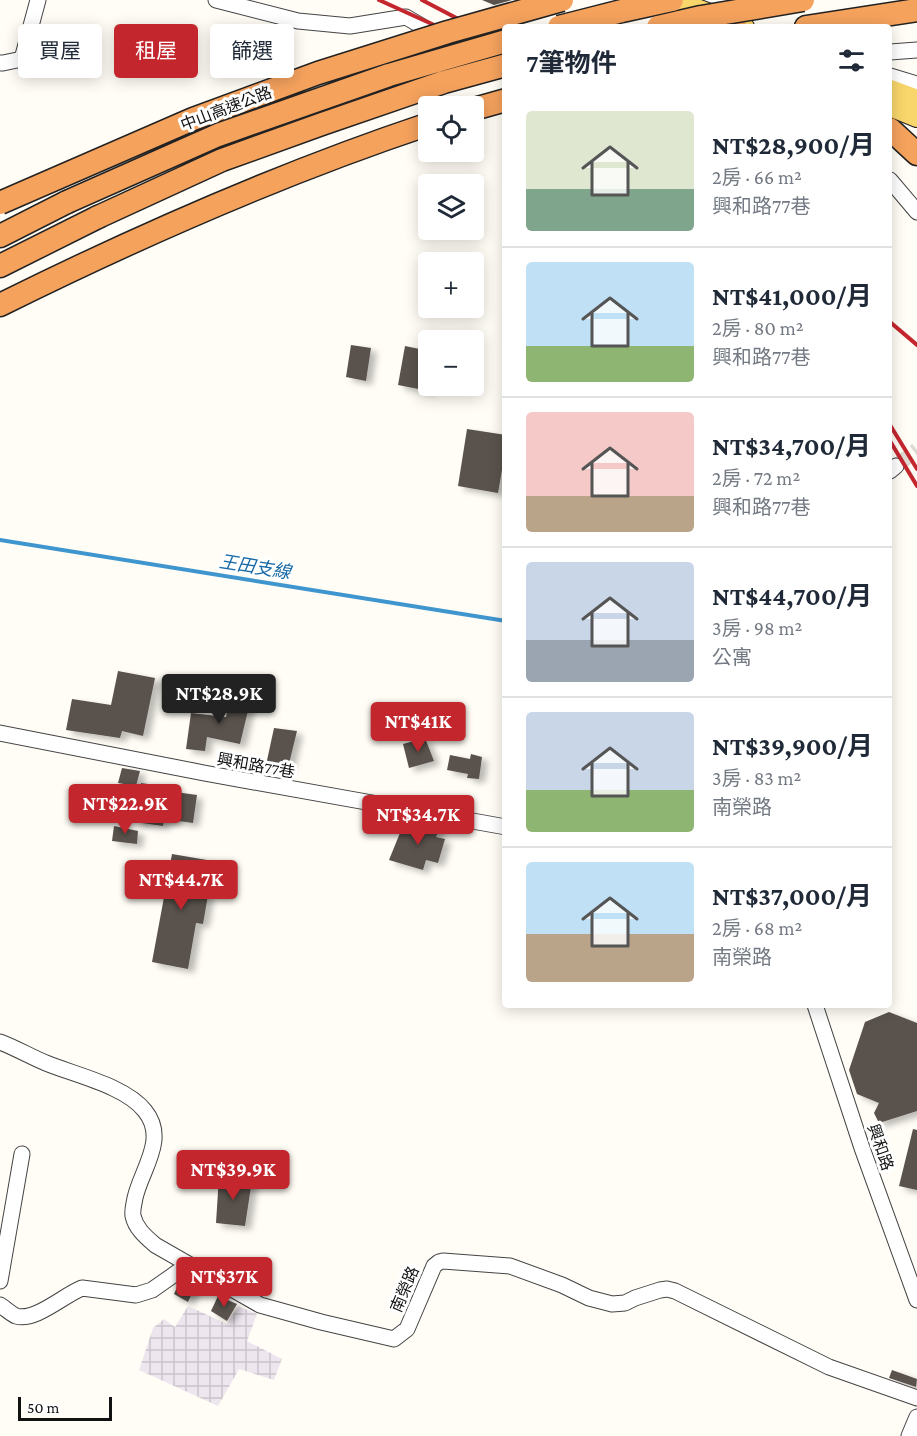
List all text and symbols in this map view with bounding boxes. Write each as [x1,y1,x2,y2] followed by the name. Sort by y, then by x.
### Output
[18,24,102,78] chip: 買屋
[114,24,198,78] chip: 租屋
[210,24,294,78] chip: 篩選
[835,44,868,77] icon: filters
[526,49,617,78] text: 7筆物件
[178,83,274,134] street label: 中山高速公路
[418,96,484,396] map controls
[418,96,484,162] button: locate
[712,131,875,160] text: NT$28,900/月
[574,135,646,207] icon: home
[712,166,802,188] text: 2房 · 66 m²
[418,174,484,240] button: layers
[712,195,810,217] text: 興和路77巷
[418,252,484,318] button: +
[712,282,872,311] text: NT$41,000/月
[574,286,646,358] icon: home
[712,317,804,339] text: 2房 · 80 m²
[418,330,484,396] button: −
[712,346,810,368] text: 興和路77巷
[712,432,871,461] text: NT$34,700/月
[574,436,646,508] icon: home
[712,467,800,489] text: 2房 · 72 m²
[712,496,810,518] text: 興和路77巷
[218,551,294,583] water label: 王田支線
[712,582,872,611] text: NT$44,700/月
[574,586,646,658] icon: home
[712,617,802,639] text: 3房 · 98 m²
[712,646,752,668] text: 公寓
[157,674,281,725] pin: NT$28.9K
[176,682,262,704] text: NT$28.9K
[369,702,467,753] pin: NT$41K
[385,710,451,732] text: NT$41K
[712,732,873,761] text: NT$39,900/月
[574,736,646,808] icon: home
[216,750,296,781] street label: 興和路77巷
[712,767,801,789] text: 3房 · 83 m²
[63,784,187,835] pin: NT$22.9K
[83,792,167,814] text: NT$22.9K
[356,795,480,846] pin: NT$34.7K
[712,796,772,818] text: 南榮路
[376,803,460,825] text: NT$34.7K
[119,860,243,911] pin: NT$44.7K
[139,868,223,890] text: NT$44.7K
[712,882,872,911] text: NT$37,000/月
[574,886,646,958] icon: home
[712,917,802,939] text: 2房 · 68 m²
[712,946,772,968] text: 南榮路
[865,1122,896,1173] street label: 興和路
[171,1150,295,1201] pin: NT$39.9K
[191,1158,275,1180] text: NT$39.9K
[175,1257,273,1308] pin: NT$37K
[387,1264,422,1315] street label: 南榮路
[190,1265,258,1287] text: NT$37K
[18,1394,112,1422] scale bar
[27,1399,59,1416] text: 50 m

